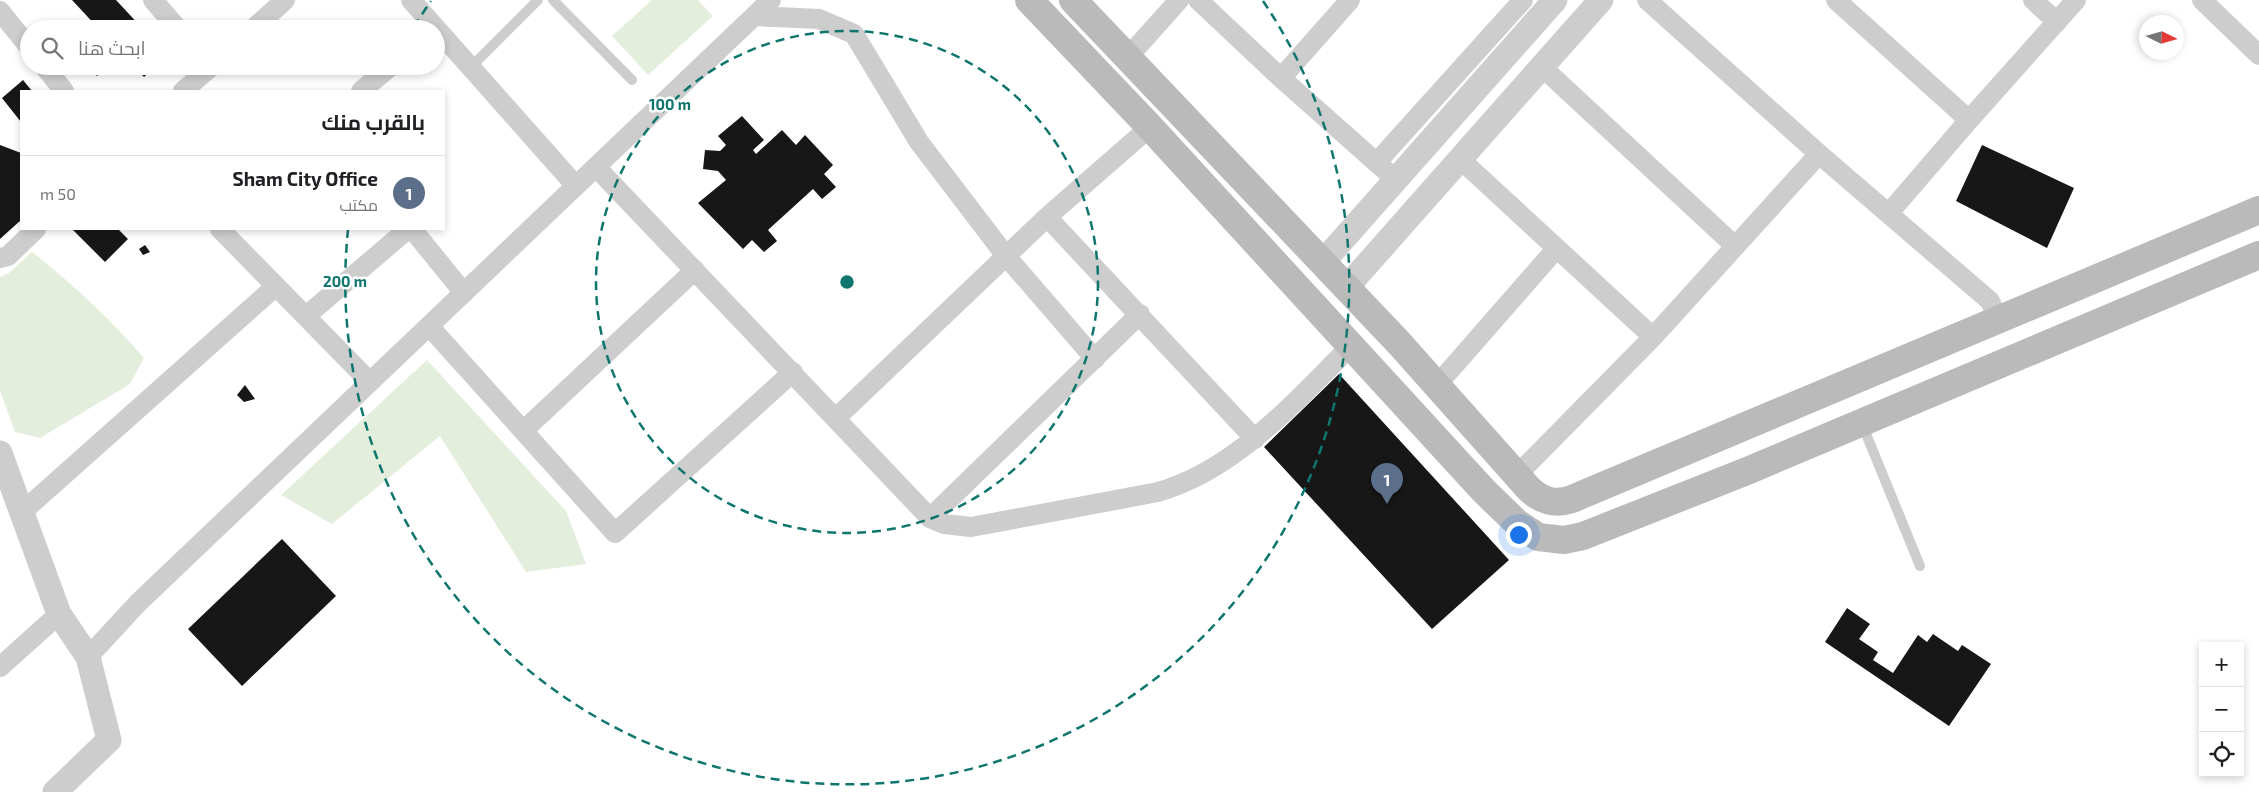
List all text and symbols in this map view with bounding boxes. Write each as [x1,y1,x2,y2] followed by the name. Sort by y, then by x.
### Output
[2139,15,2184,60] north arrow
[20,20,445,75] search box
[38,34,66,62] icon: search
[78,36,146,59] text: ابحث هنا
[649,95,691,113] text: 100 m
[321,109,425,134] text: بالقرب منك
[233,167,378,190] text: Sham City Office
[40,184,76,203] text: 50 m
[406,184,412,203] text: 1
[339,195,378,214] text: مكتب
[323,272,367,290] text: 200 m
[838,273,856,291] centre of rings
[1371,463,1403,504] pin: 1
[1506,522,1532,548] your location
[2199,642,2244,777] map controls
[2199,642,2244,687] button: +
[2199,687,2244,732] button: −
[2199,732,2244,777] button: locate

